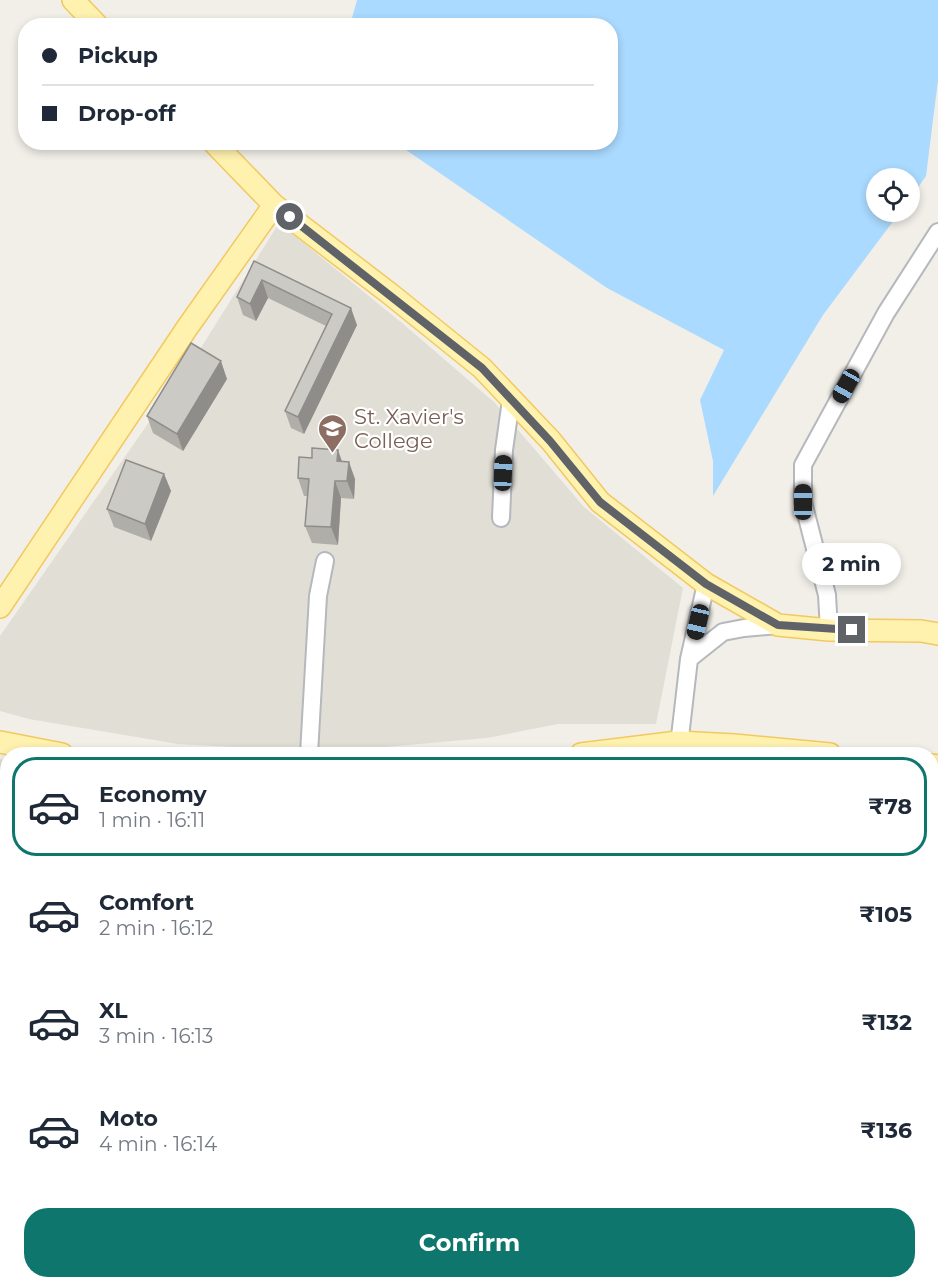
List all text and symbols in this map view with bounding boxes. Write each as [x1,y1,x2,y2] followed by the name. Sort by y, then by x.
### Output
[78,42,158,69] text: Pickup
[78,100,176,127] text: Drop-off
[866,168,920,222] map controls
[866,168,920,222] button: locate
[276,203,303,230] route start
[829,366,863,406] car
[354,404,464,453] place label: St. Xavier's College
[317,412,349,454] school or university icon: St. Xavier's College
[493,455,513,491] car
[794,484,812,520] car
[802,543,902,585] callout: 2 min
[822,552,881,576] text: 2 min
[685,602,711,642] car
[838,616,865,643] route end
[27,780,81,834] icon: car
[99,781,207,808] text: Economy
[868,793,912,820] text: ₹78
[99,808,205,832] text: 1 min · 16:11
[27,888,81,942] icon: car
[99,889,194,916] text: Comfort
[859,901,912,928] text: ₹105
[99,916,213,940] text: 2 min · 16:12
[27,996,81,1050] icon: car
[99,997,128,1024] text: XL
[861,1009,912,1036] text: ₹132
[99,1024,213,1048] text: 3 min · 16:13
[27,1104,81,1158] icon: car
[99,1105,158,1132] text: Moto
[860,1117,912,1144] text: ₹136
[99,1132,217,1156] text: 4 min · 16:14
[24,1208,915,1277] button: Confirm

